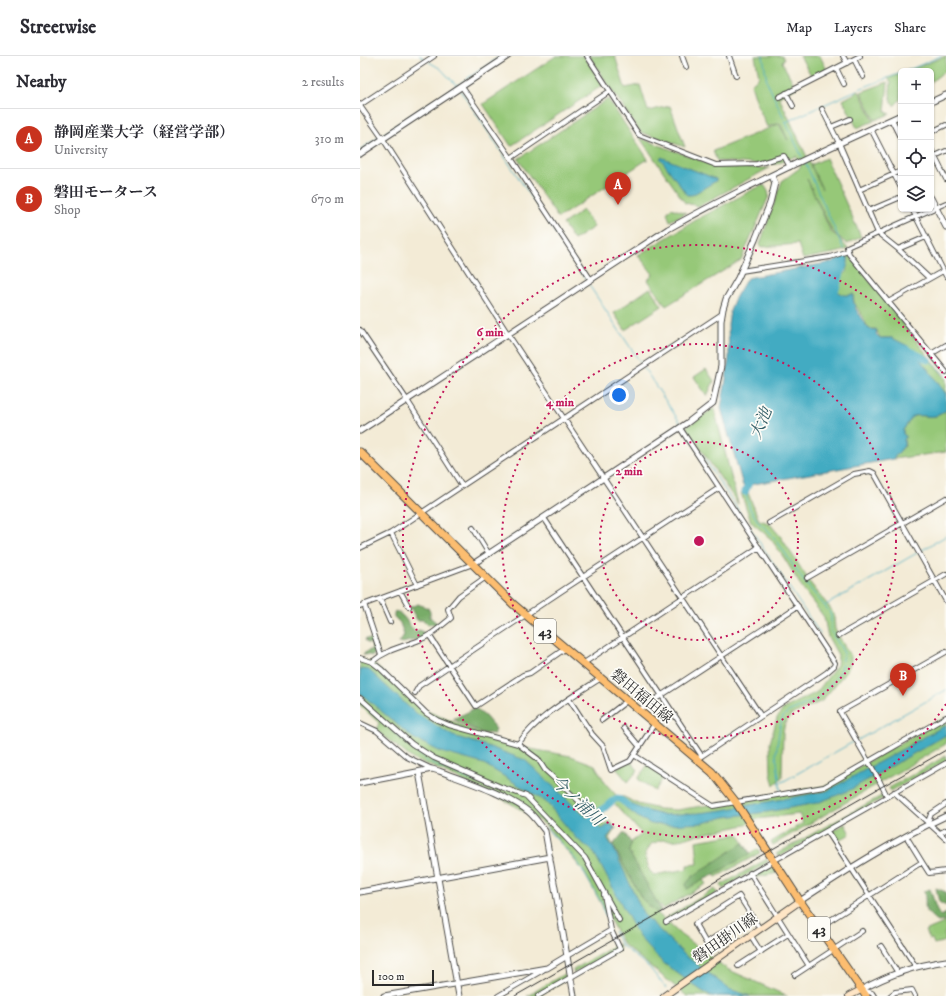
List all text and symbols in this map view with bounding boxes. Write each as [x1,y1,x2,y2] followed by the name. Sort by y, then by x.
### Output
[20,16,96,39] text: Streetwise
[786,19,812,37] text: Map
[834,19,872,37] text: Layers
[894,19,926,37] text: Share
[898,68,934,212] map controls
[898,68,934,104] button: +
[16,71,66,93] text: Nearby
[302,74,344,90] text: 2 results
[898,104,934,140] button: −
[54,123,234,142] text: 静岡産業大学（経営学部）
[25,131,33,147] text: A
[315,131,344,147] text: 310 m
[898,140,934,176] button: locate
[54,142,108,158] text: University
[605,172,631,205] pin: A
[898,176,934,212] button: layers
[54,183,158,202] text: 磐田モータース
[25,191,33,207] text: B
[311,191,344,207] text: 670 m
[54,202,80,218] text: Shop
[476,325,504,340] text: 6 min
[609,385,629,405] your location
[545,395,575,410] text: 4 min
[745,403,777,442] water label: 大池
[616,464,643,479] text: 2 min
[692,534,706,548] centre of rings
[534,619,556,643] road number: 43
[890,663,916,696] pin: B
[607,665,677,728] street label: 磐田福田線
[547,772,609,831] water label: 今ノ浦川
[689,909,761,968] street label: 磐田掛川線
[808,917,830,941] road number: 43
[372,968,434,987] scale bar
[378,970,404,984] text: 100 m

